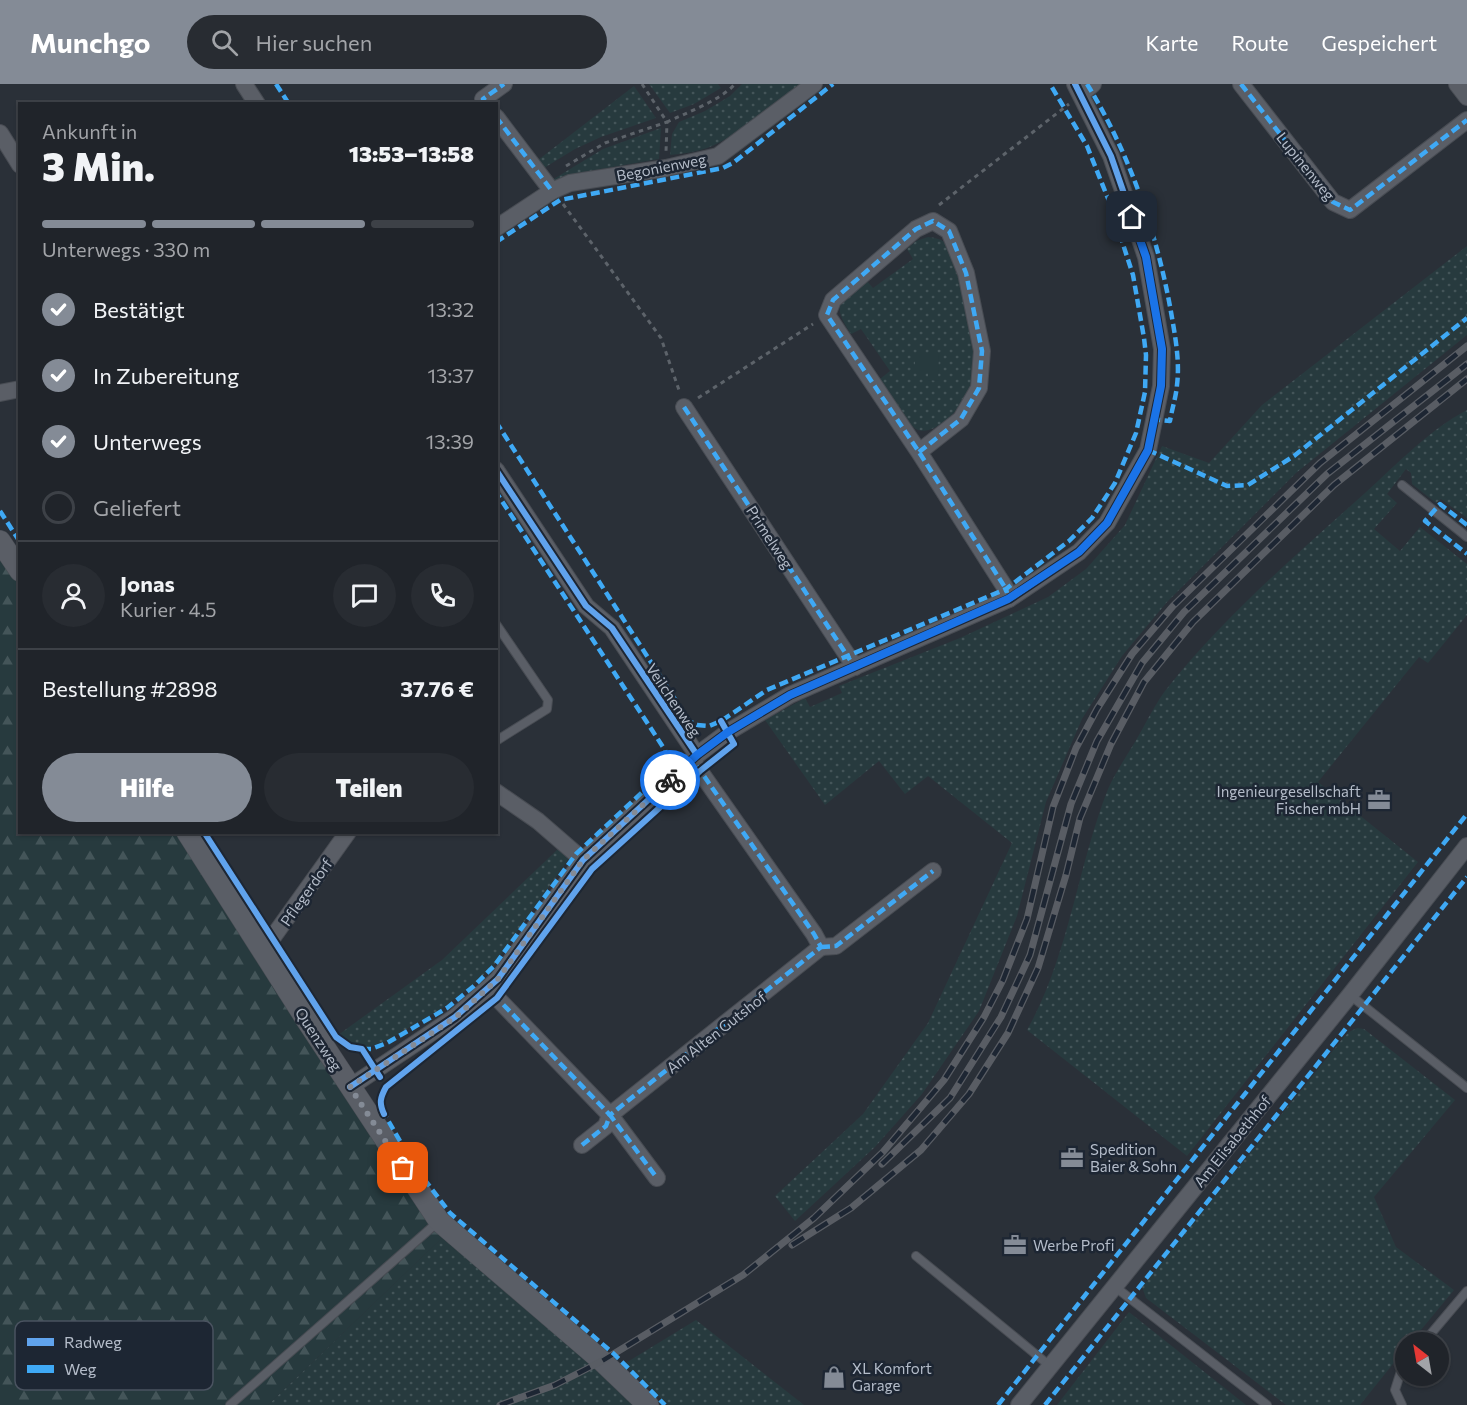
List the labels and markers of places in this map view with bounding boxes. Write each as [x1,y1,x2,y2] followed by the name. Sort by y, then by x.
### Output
[1106,191,1157,242] pin
[1217,782,1361,817] place label: Ingenieurgesellschaft Fischer mbH
[1366,787,1392,813] office icon: Ingenieurgesellschaft Fischer mbH
[1090,1140,1177,1175] place label: Spedition Baier & Sohn
[377,1142,428,1193] pin
[1059,1145,1085,1171] office icon: Spedition Baier & Sohn
[1002,1232,1028,1258] office icon: Werbe Profi
[1033,1236,1115,1254] place label: Werbe Profi
[852,1359,932,1394] place label: XL Komfort Garage
[821,1364,847,1390] shop icon: XL Komfort Garage

